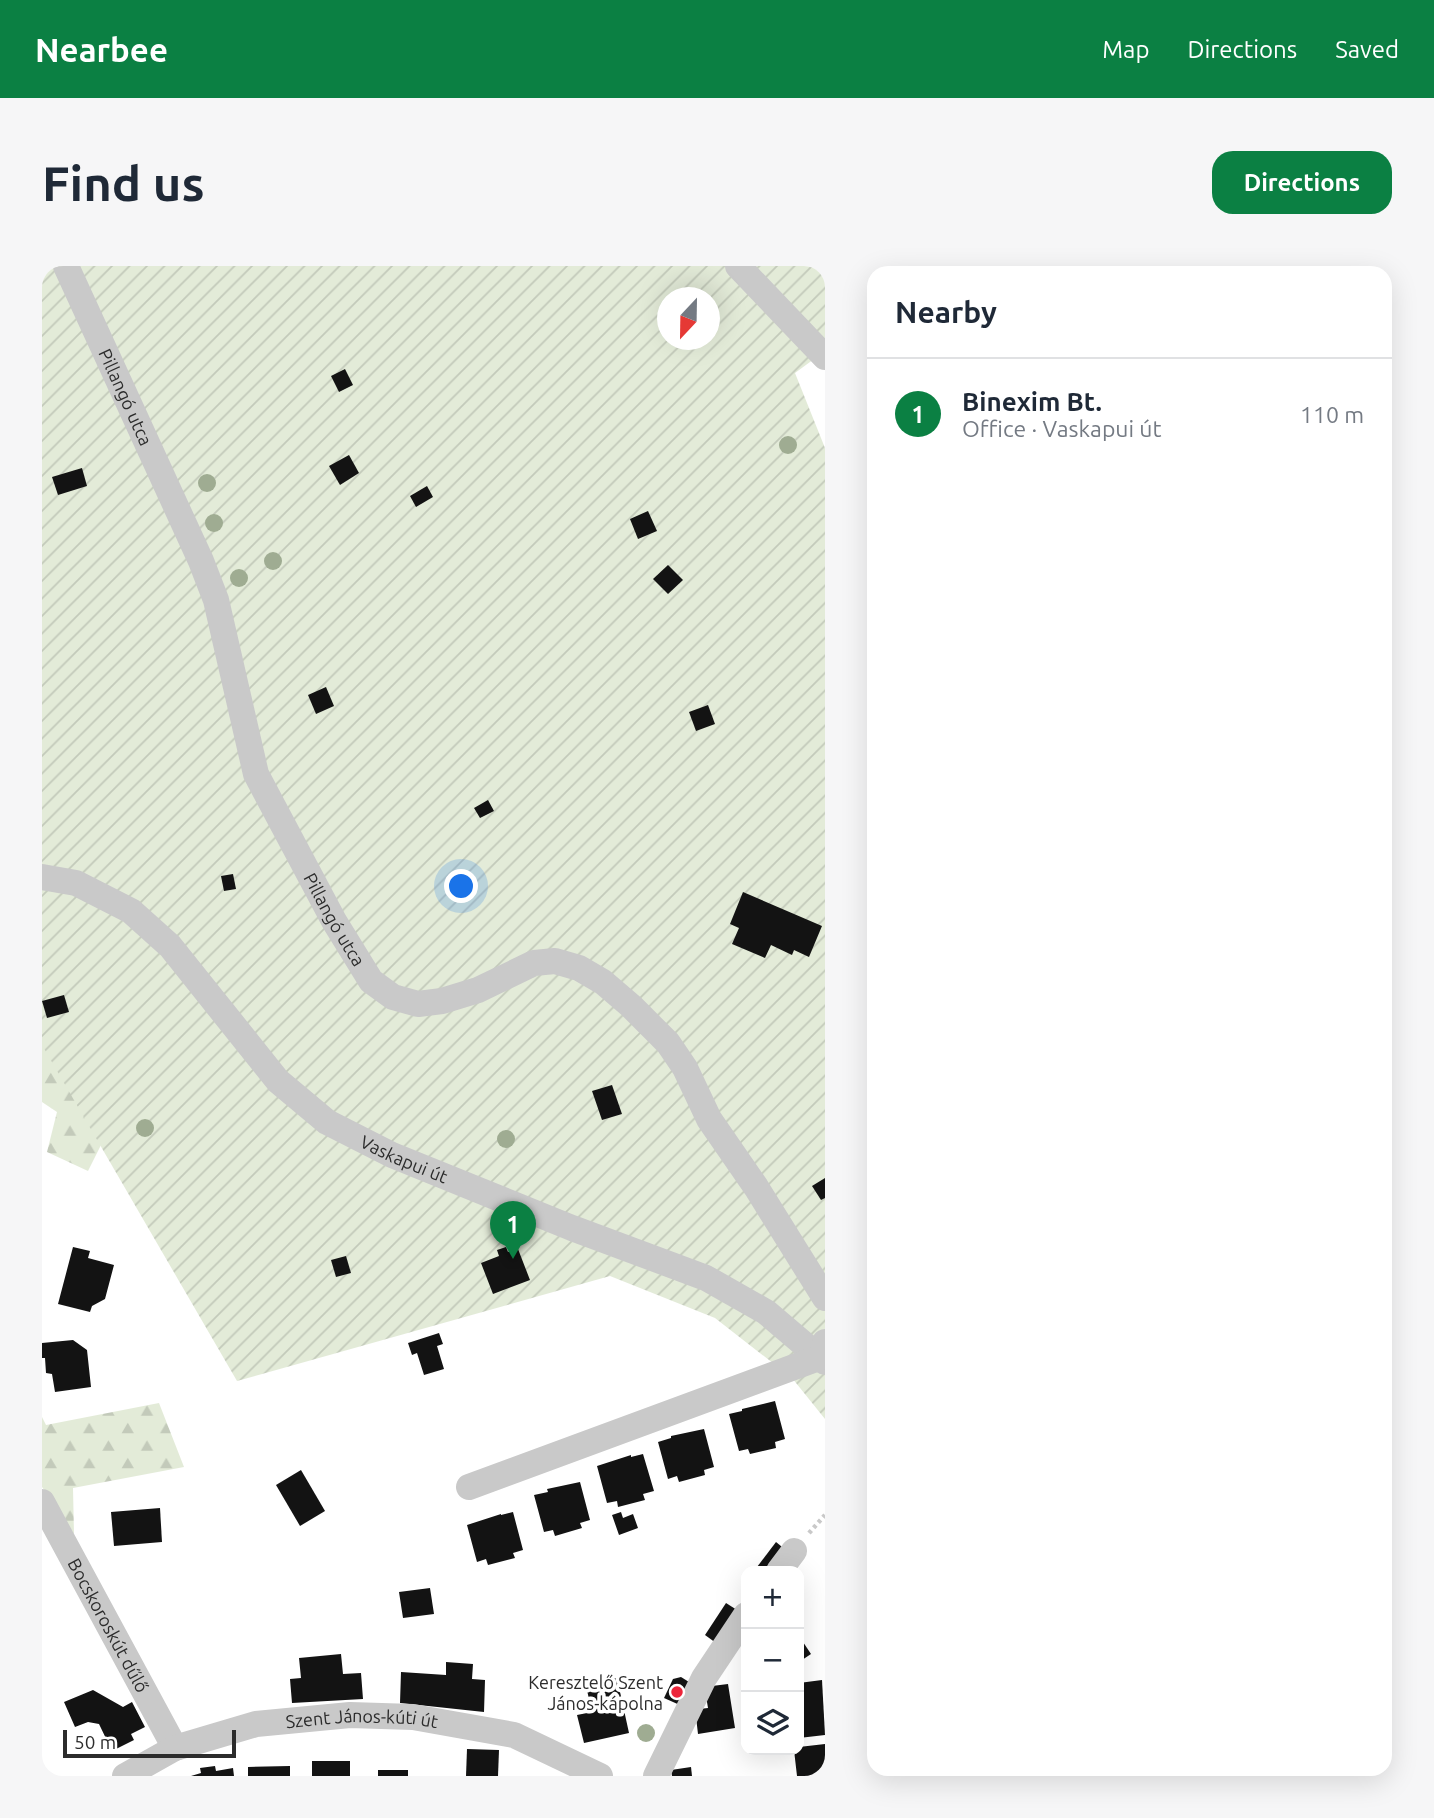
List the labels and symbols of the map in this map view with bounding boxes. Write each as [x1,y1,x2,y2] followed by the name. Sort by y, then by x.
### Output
[657,287,720,350] north arrow
[95,345,157,448] street label: Pillangó utca
[300,869,369,970] street label: Pillangó utca
[444,869,478,903] your location
[357,1131,451,1187] street label: Vaskapui út
[490,1201,536,1259] pin: 1
[64,1555,153,1696] street label: Bocskoroskút dűlő
[528,1672,663,1713] place label: Keresztelő Szent János-kápolna
[669,1684,685,1700] marker: Keresztelő Szent János-kápolna
[285,1705,440,1731] street label: Szent János-kúti út
[63,1727,236,1759] scale bar

